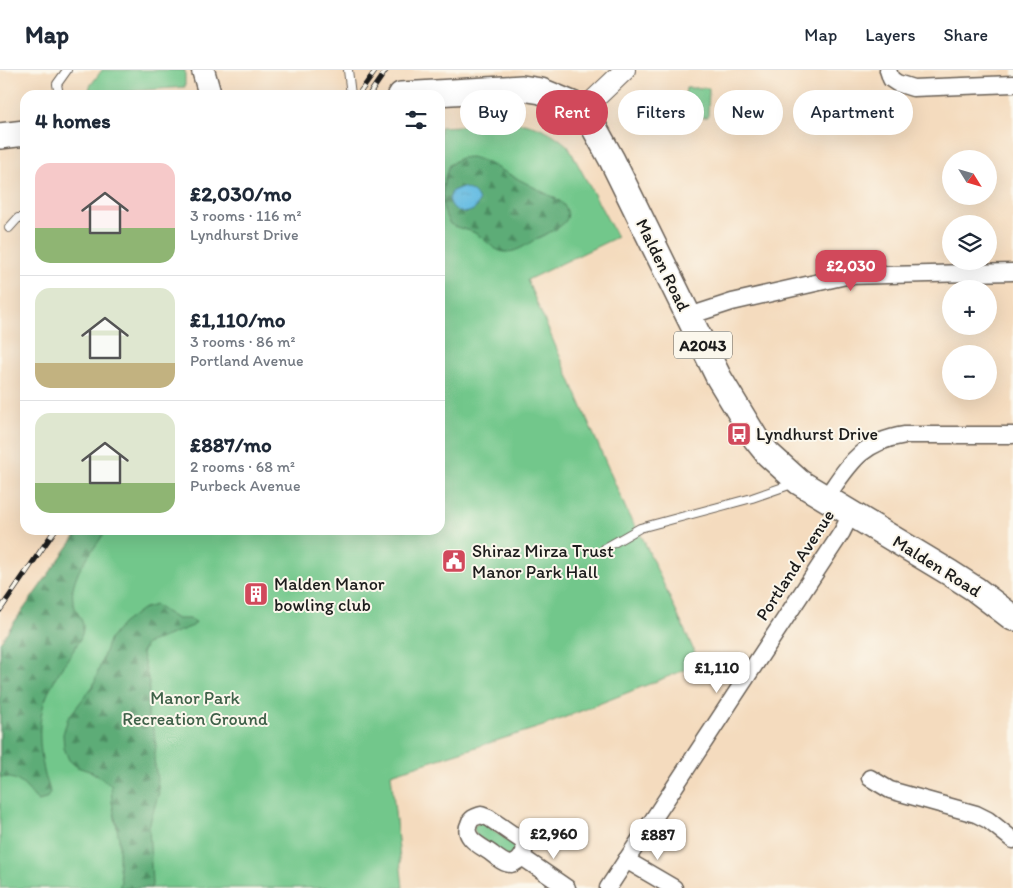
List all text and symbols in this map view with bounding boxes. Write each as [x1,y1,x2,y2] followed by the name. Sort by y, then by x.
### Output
[25,20,69,49] text: Map
[804,24,837,46] text: Map
[865,24,915,46] text: Layers
[943,24,988,46] text: Share
[460,90,526,135] chip: Buy
[536,90,608,135] chip: Rent
[618,90,704,135] chip: Filters
[714,90,783,135] chip: New
[793,90,913,135] chip: Apartment
[402,106,430,134] icon: filters
[35,108,111,133] text: 4 homes
[942,150,998,205] north arrow
[942,150,997,400] map controls
[190,181,292,206] text: £2,030/mo
[75,183,135,243] icon: home
[190,206,301,225] text: 3 rooms · 116 m²
[631,215,695,315] street label: Malden Road
[942,215,997,270] button: layers
[190,225,299,244] text: Lyndhurst Drive
[810,250,892,292] pin: £2,030
[826,256,876,275] text: £2,030
[942,280,997,335] button: +
[190,307,286,332] text: £1,110/mo
[75,308,135,368] icon: home
[190,332,295,351] text: 3 rooms · 86 m²
[674,332,732,358] road number: A2043
[942,345,997,400] button: −
[190,351,304,370] text: Portland Avenue
[726,421,752,447] bus stop icon: Lyndhurst Drive
[756,423,878,445] place label: Lyndhurst Drive
[190,432,272,457] text: £887/mo
[75,433,135,493] icon: home
[190,457,295,476] text: 2 rooms · 68 m²
[190,476,301,495] text: Purbeck Avenue
[751,505,839,625] street label: Portland Avenue
[889,530,985,602] street label: Malden Road
[472,540,614,583] place label: Shiraz Mirza Trust Manor Park Hall
[441,548,467,574] public building icon: Shiraz Mirza Trust Manor Park Hall
[274,573,385,616] place label: Malden Manor bowling club
[243,581,269,607] building icon: Malden Manor bowling club
[676,652,758,694] pin: £1,110
[695,658,739,677] text: £1,110
[122,687,268,730] park label: Manor Park Recreation Ground
[513,818,595,860] pin: £2,960
[628,818,688,861] pin: £887
[530,824,578,843] text: £2,960
[641,825,675,844] text: £887

